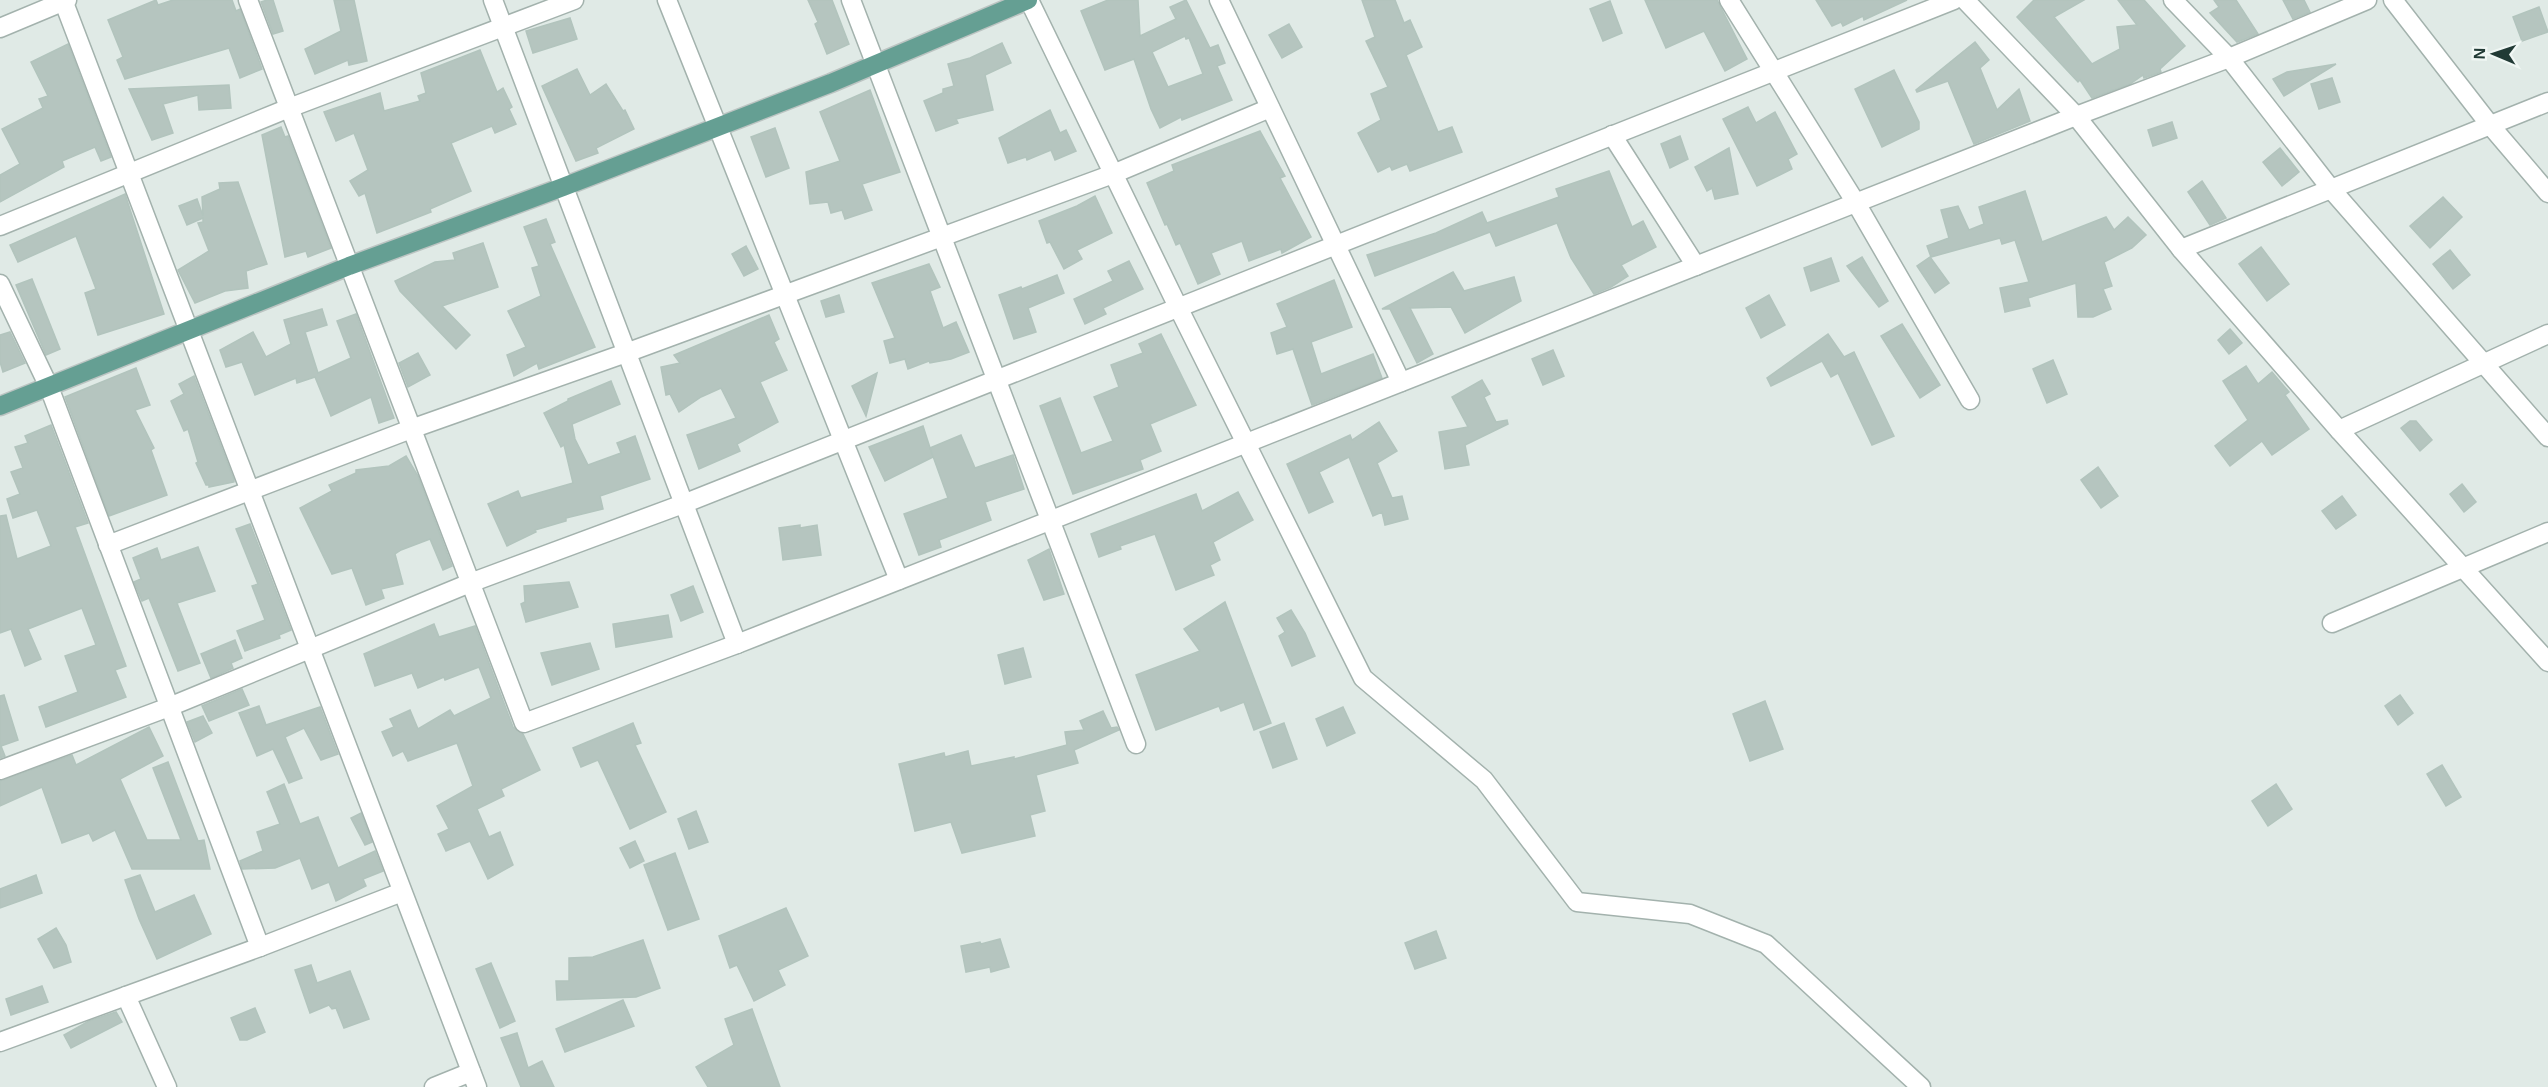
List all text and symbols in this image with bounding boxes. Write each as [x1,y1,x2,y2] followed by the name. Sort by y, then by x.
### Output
[2464,24,2524,84] north arrow
[2471,47,2488,60] text: N

